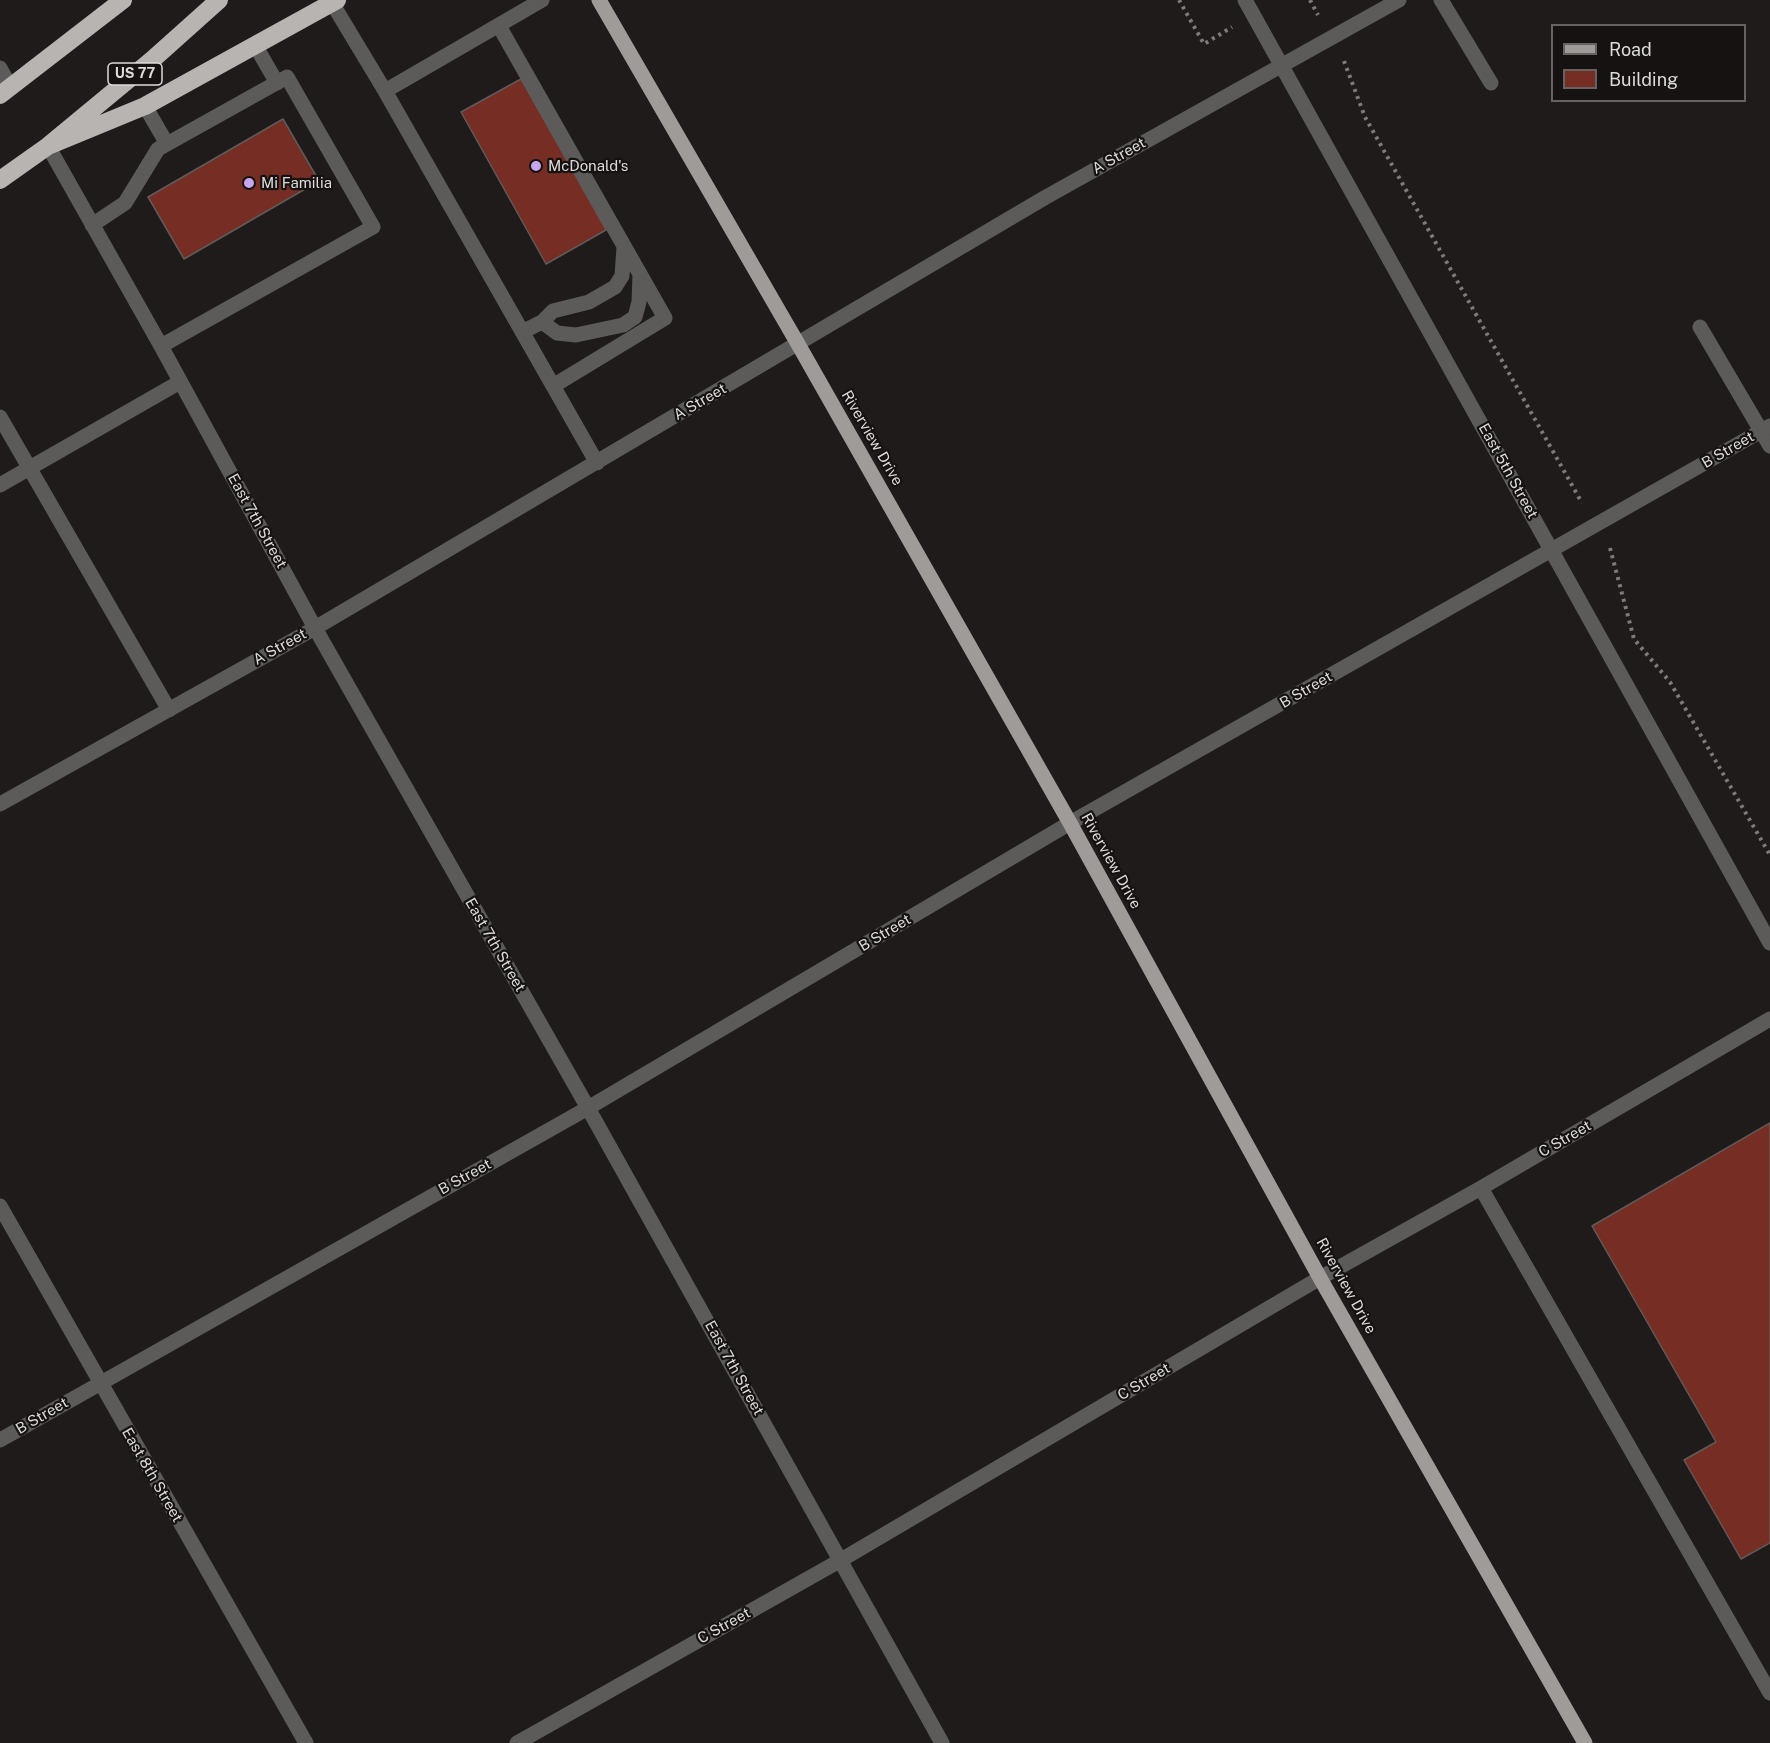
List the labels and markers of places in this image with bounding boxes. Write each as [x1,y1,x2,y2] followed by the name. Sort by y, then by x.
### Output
[548,157,628,175] place label: McDonald's
[529,159,543,173] marker: McDonald's
[261,174,332,192] place label: Mi Familia
[242,176,256,190] marker: Mi Familia

